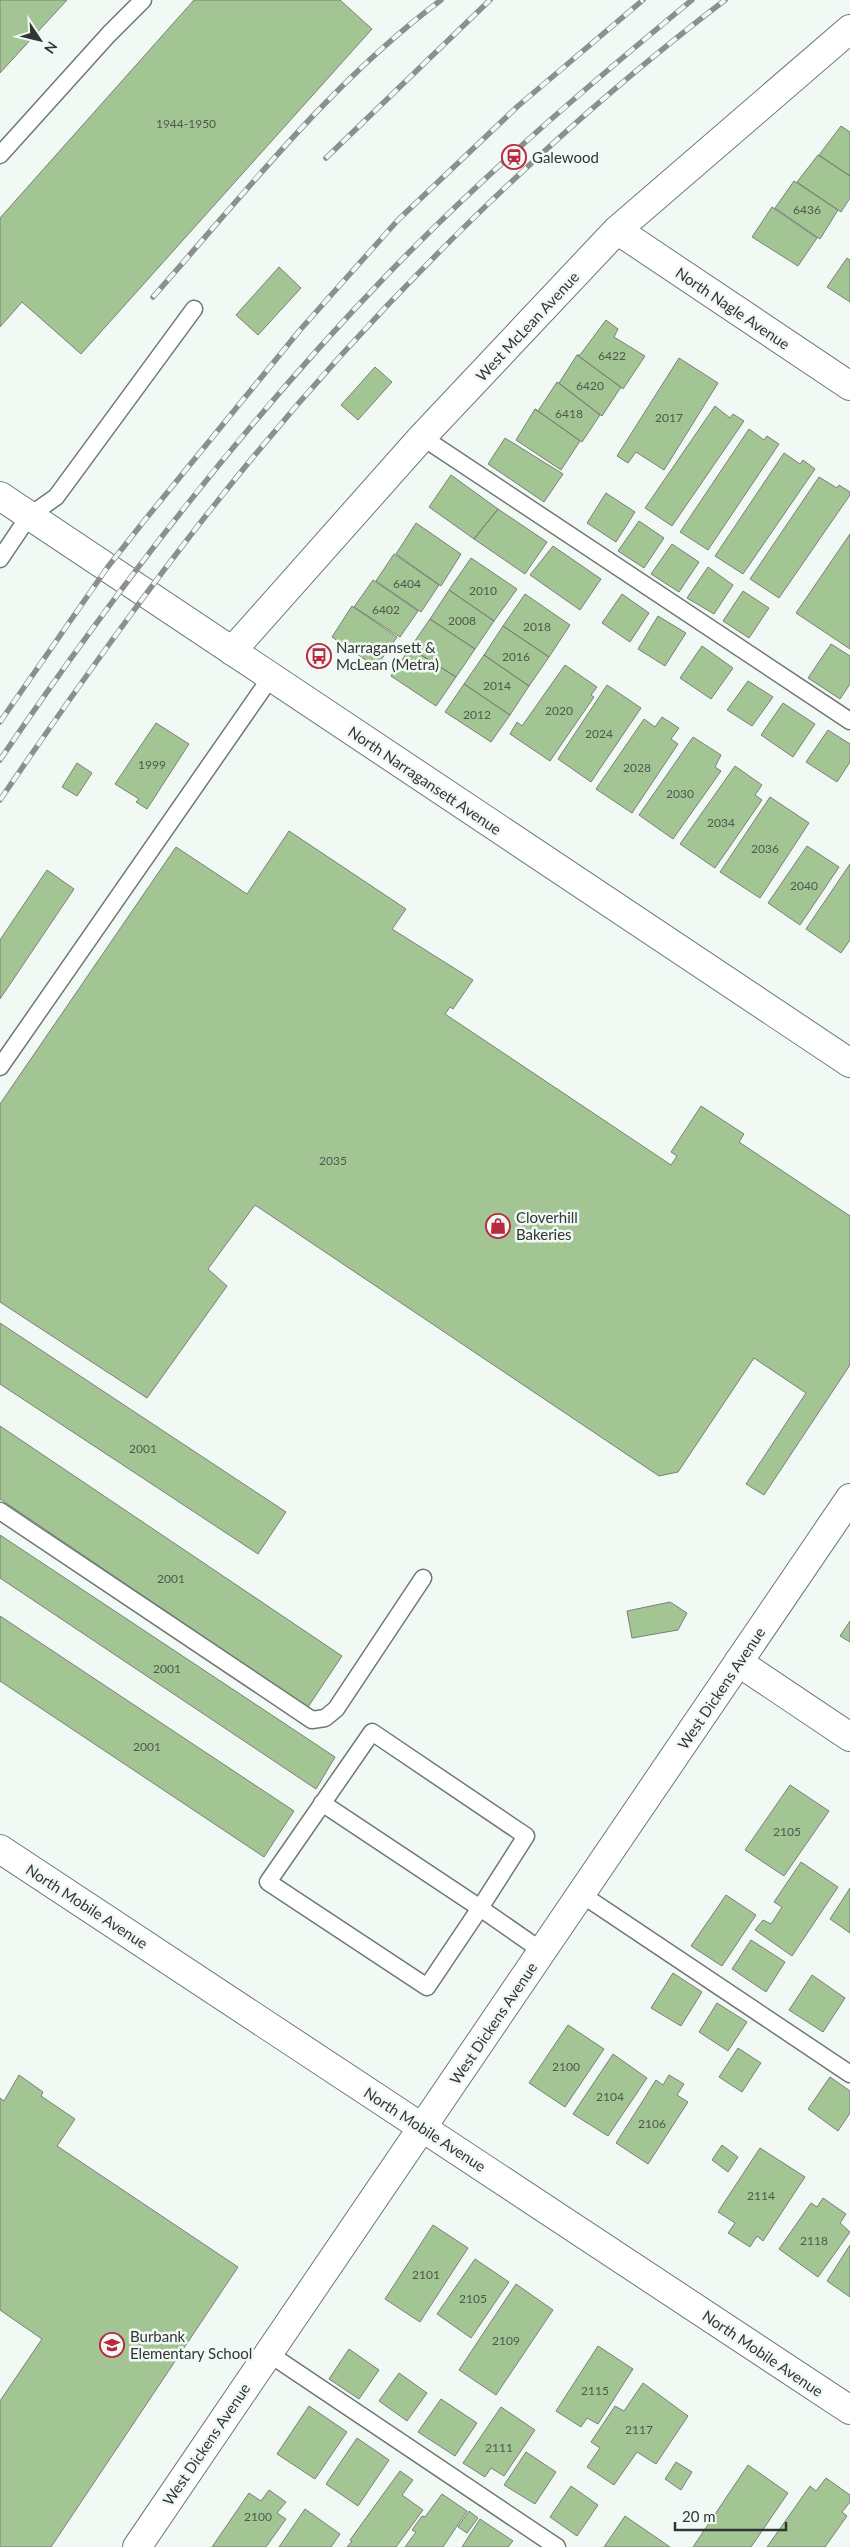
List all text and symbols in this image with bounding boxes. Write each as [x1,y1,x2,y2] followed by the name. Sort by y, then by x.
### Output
[15,15,65,65] north arrow
[41,38,61,57] text: N
[156,116,216,131] house number: 1944-1950
[501,144,527,170] station icon: Galewood
[532,148,599,166] place label: Galewood
[793,202,821,217] house number: 6436
[673,263,794,353] street label: North Nagle Avenue
[472,268,582,384] street label: West McLean Avenue
[598,348,626,363] house number: 6422
[576,378,604,393] house number: 6420
[555,406,583,421] house number: 6418
[655,410,683,425] house number: 2017
[393,576,421,591] house number: 6404
[469,583,497,598] house number: 2010
[372,602,400,617] house number: 6402
[448,613,476,628] house number: 2008
[523,619,551,634] house number: 2018
[336,638,439,673] place label: Narragansett & McLean (Metra)
[306,643,332,669] bus stop icon: Narragansett & McLean (Metra)
[502,649,530,664] house number: 2016
[483,678,511,693] house number: 2014
[545,703,573,718] house number: 2020
[463,707,491,722] house number: 2012
[345,722,505,838] street label: North Narragansett Avenue
[585,726,613,741] house number: 2024
[138,757,166,772] house number: 1999
[623,760,651,775] house number: 2028
[666,786,694,801] house number: 2030
[707,815,735,830] house number: 2034
[751,841,779,856] house number: 2036
[790,878,818,893] house number: 2040
[319,1153,347,1168] house number: 2035
[516,1208,578,1243] place label: Cloverhill Bakeries
[485,1213,511,1239] shop icon: Cloverhill Bakeries
[129,1441,157,1456] house number: 2001
[157,1571,185,1586] house number: 2001
[673,1623,769,1752] street label: West Dickens Avenue
[153,1661,181,1676] house number: 2001
[133,1739,161,1754] house number: 2001
[773,1824,801,1839] house number: 2105
[23,1860,151,1952] street label: North Mobile Avenue
[445,1958,541,2087] street label: West Dickens Avenue
[552,2059,580,2074] house number: 2100
[361,2083,489,2175] street label: North Mobile Avenue
[596,2089,624,2104] house number: 2104
[638,2116,666,2131] house number: 2106
[747,2188,775,2203] house number: 2114
[800,2233,828,2248] house number: 2118
[412,2267,440,2282] house number: 2101
[459,2291,487,2306] house number: 2105
[699,2306,827,2400] street label: North Mobile Avenue
[130,2327,252,2362] place label: Burbank Elementary School
[99,2332,125,2358] school or university icon: Burbank Elementary School
[492,2333,520,2348] house number: 2109
[158,2379,254,2508] street label: West Dickens Avenue
[581,2383,609,2398] house number: 2115
[625,2422,653,2437] house number: 2117
[485,2440,513,2455] house number: 2111
[675,2500,786,2532] scale bar
[682,2507,716,2525] text: 20 m
[244,2509,272,2524] house number: 2100

